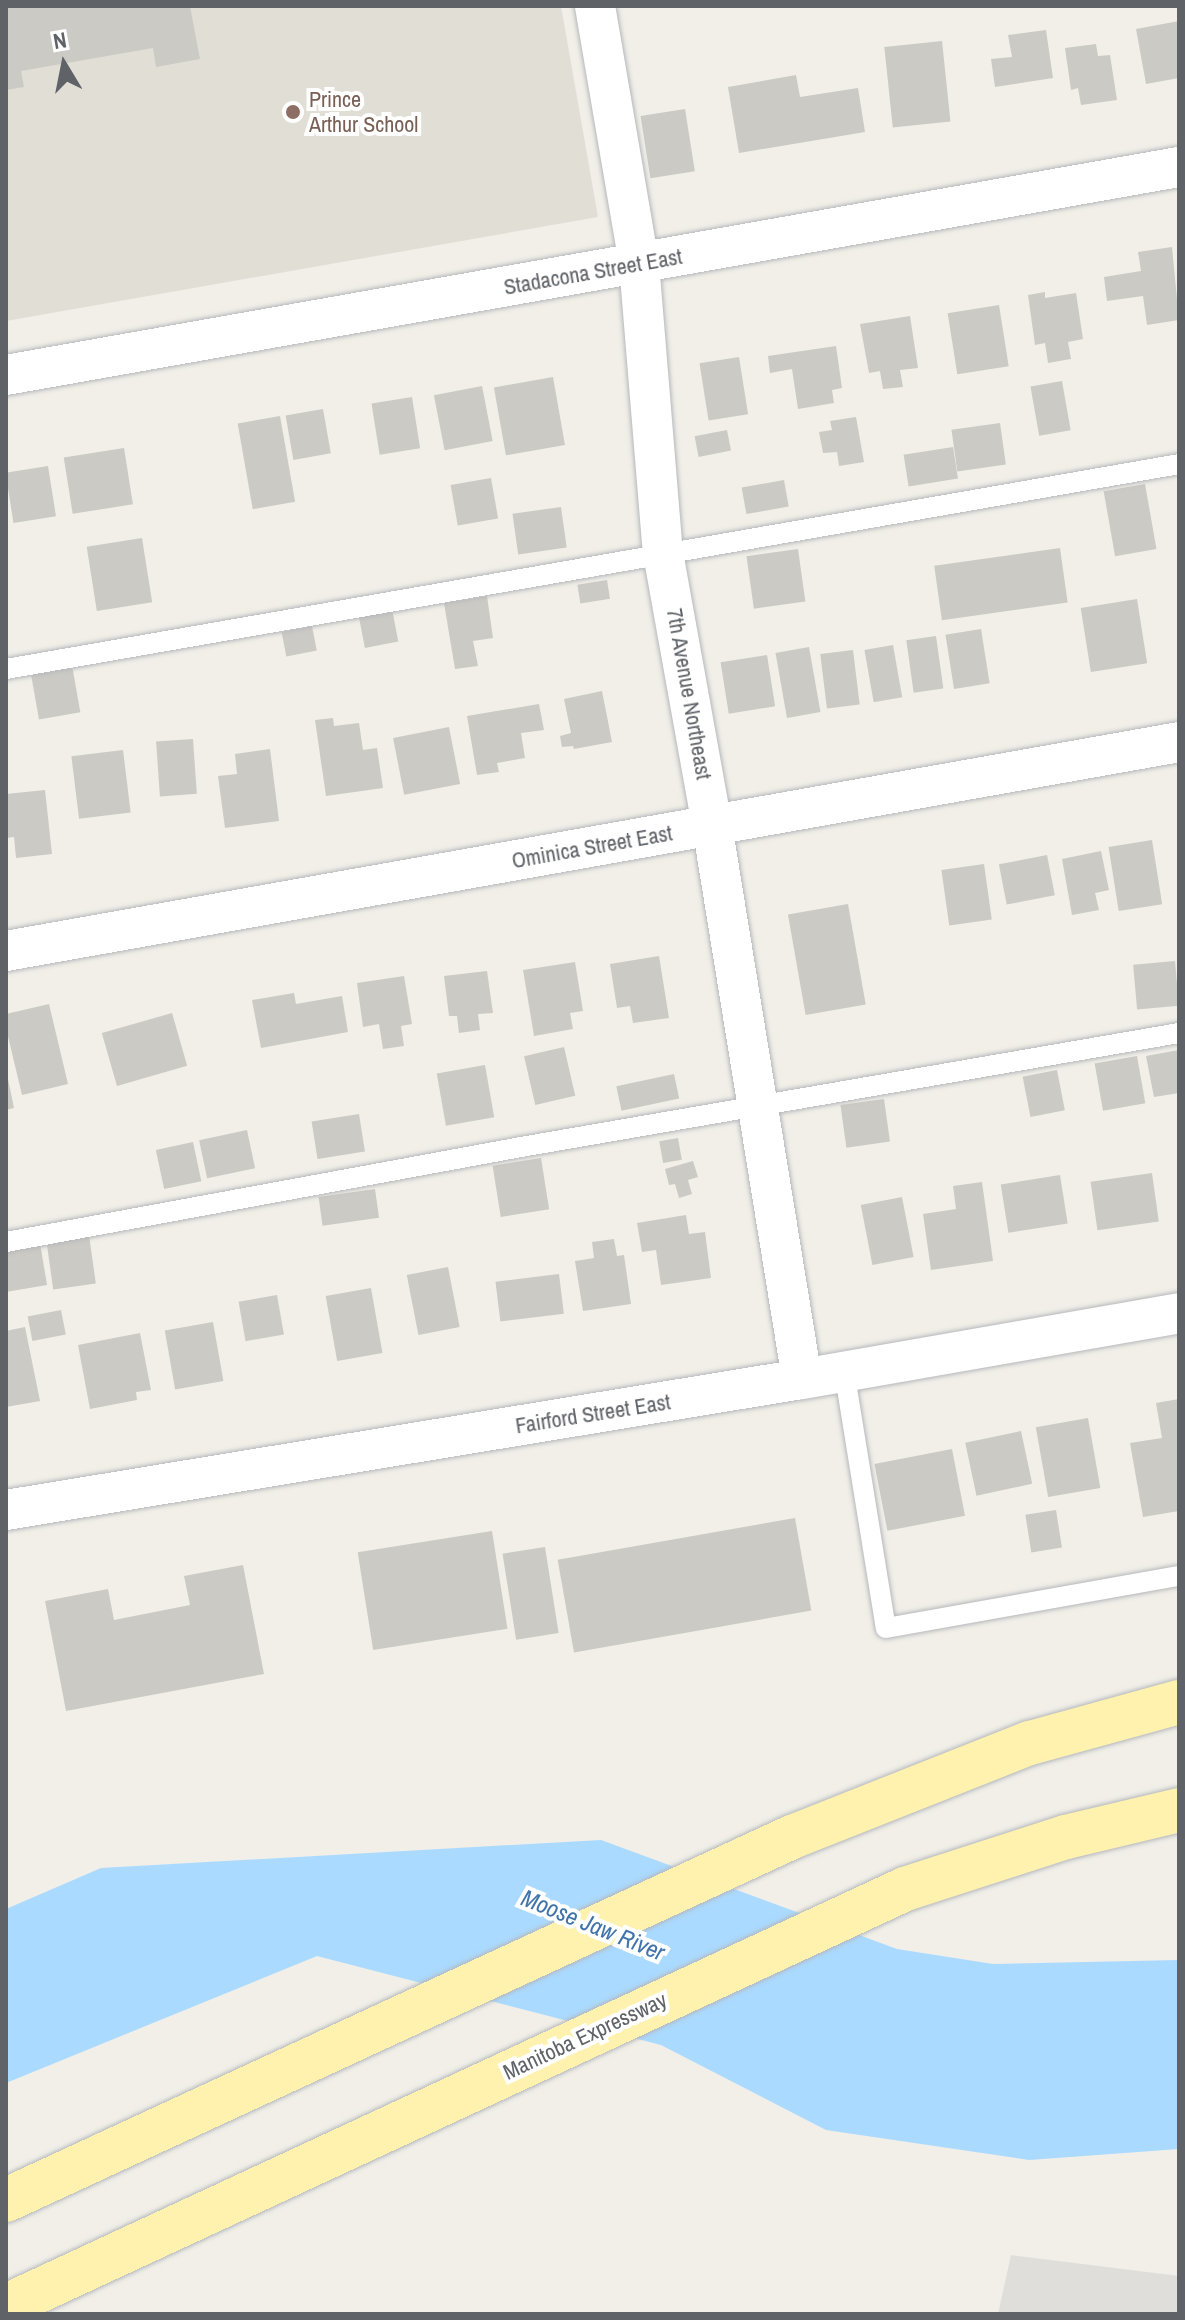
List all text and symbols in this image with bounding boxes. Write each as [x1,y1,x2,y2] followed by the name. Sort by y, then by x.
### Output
[24,24,104,104] north arrow
[51,24,69,56] text: N
[309,86,418,138] place label: Prince Arthur School
[284,103,302,121] marker: Prince Arthur School
[502,243,684,301] street label: Stadacona Street East
[661,606,717,782] street label: 7th Avenue Northeast
[510,820,674,874] street label: Ominica Street East
[514,1389,672,1439] street label: Fairford Street East
[517,1883,669,1967] water label: Moose Jaw River
[499,1987,671,2085] street label: Manitoba Expressway

